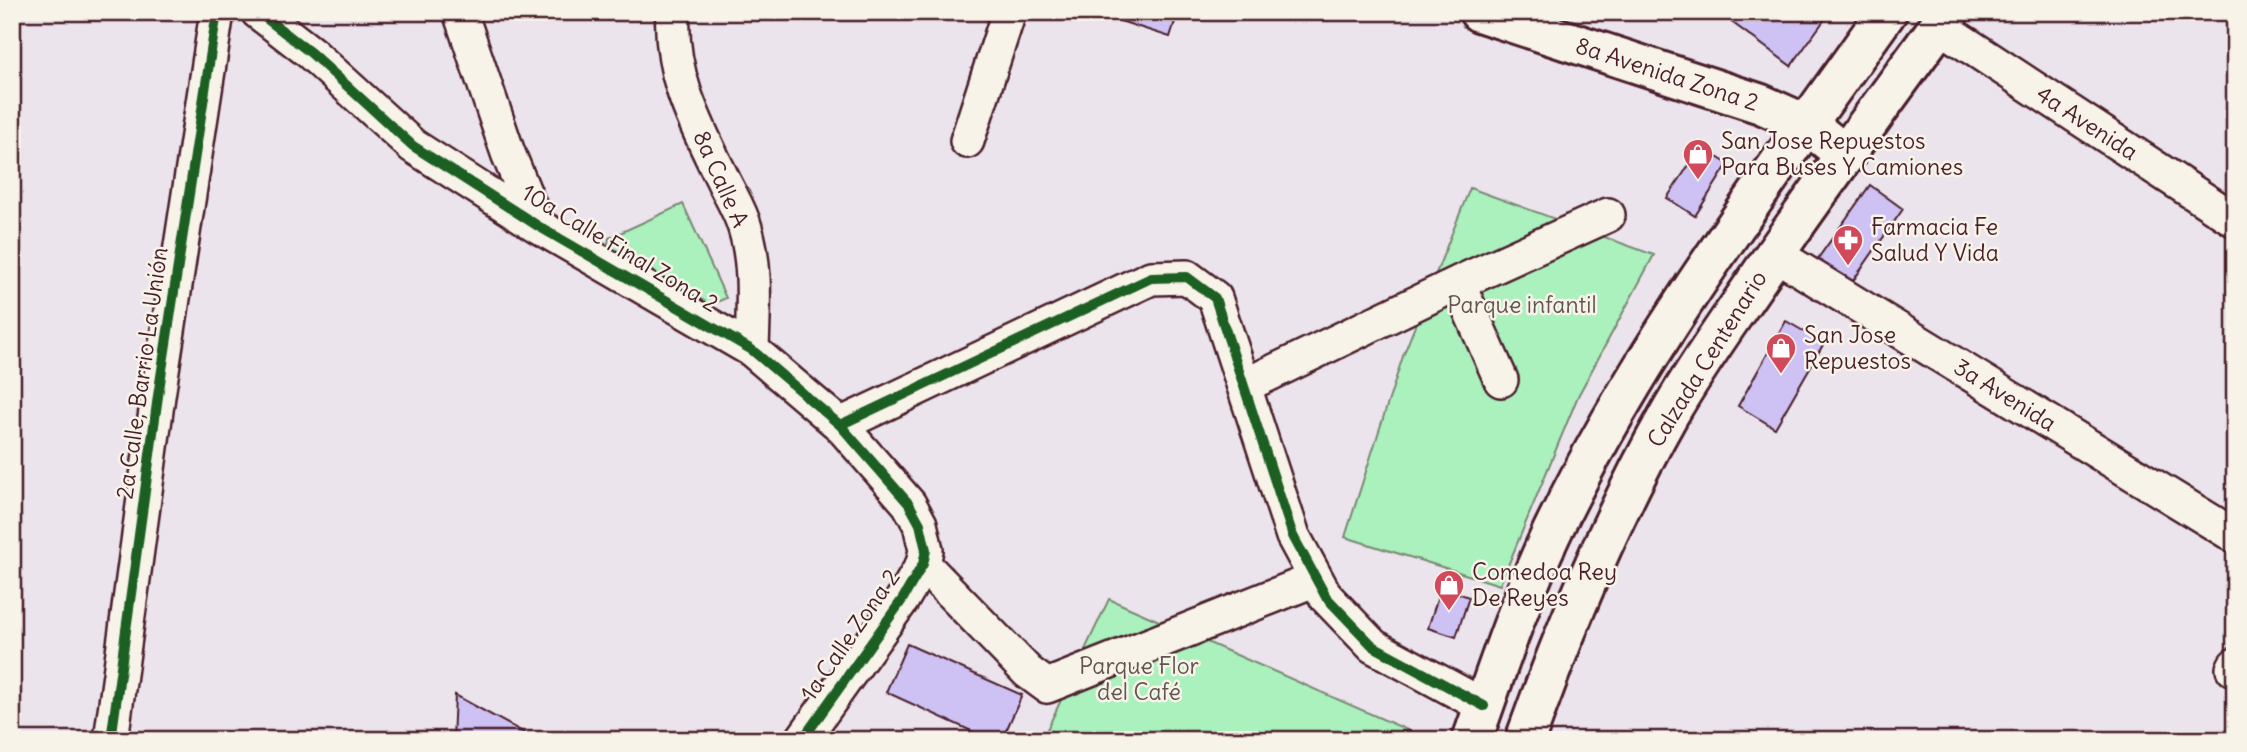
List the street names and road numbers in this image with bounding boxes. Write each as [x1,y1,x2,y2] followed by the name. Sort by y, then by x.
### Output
[1572,30,1762,117] street label: 8a Avenida Zona 2
[2031,79,2143,166] street label: 4a Avenida
[687,126,756,232] street label: 8a Calle A
[517,177,724,318] street label: 10a Calle Final Zona 2
[109,245,174,501] street label: 2a Calle, Barrio La Unión
[1640,265,1773,453] street label: Calzada Centenario
[1949,352,2062,437] street label: 3a Avenida
[794,563,906,706] street label: 1a Calle Zona 2

